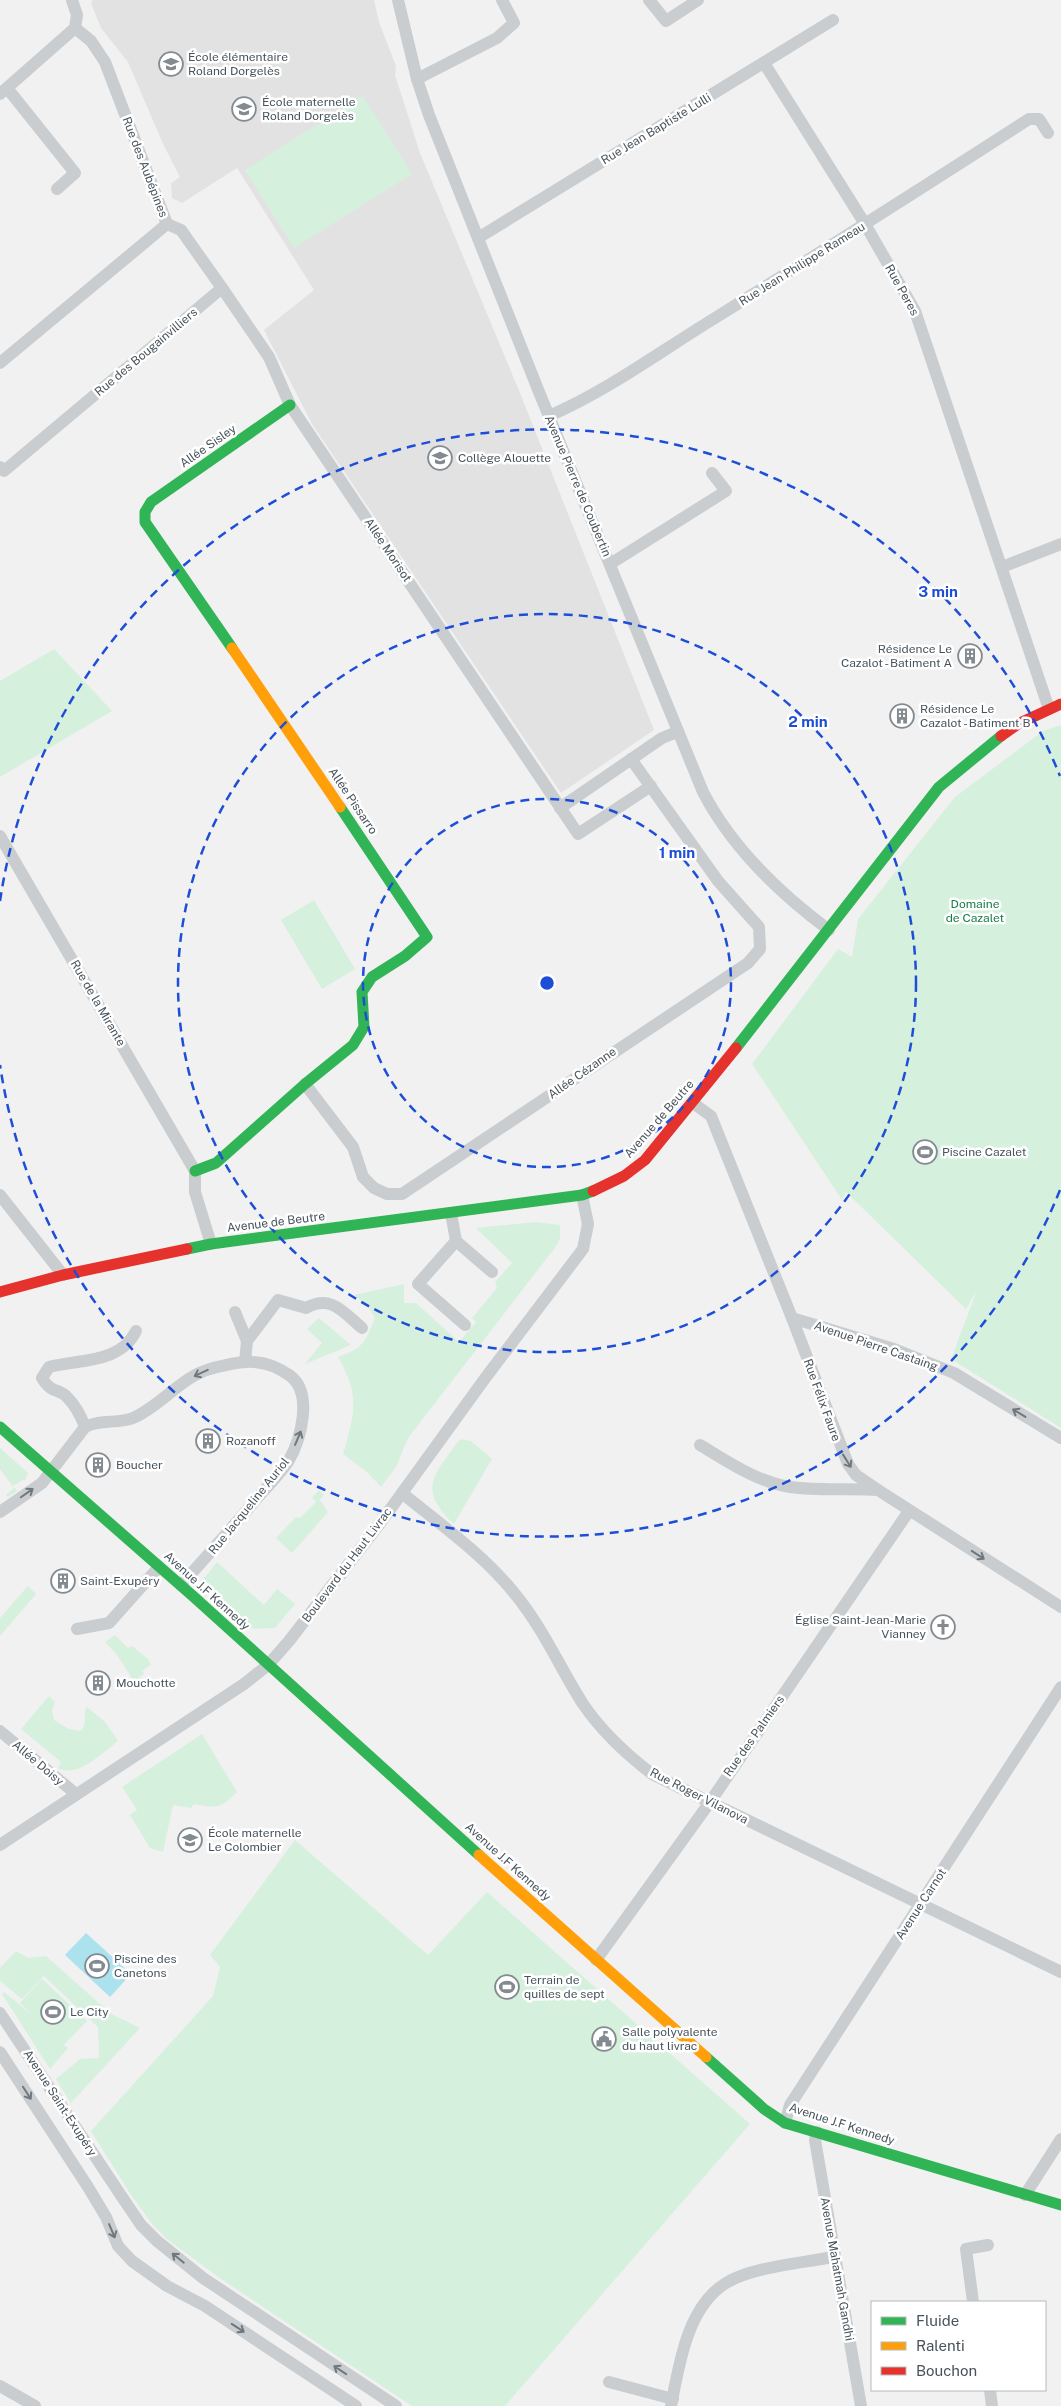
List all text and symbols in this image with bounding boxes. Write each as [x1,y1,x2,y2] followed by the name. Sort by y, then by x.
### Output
[188,50,288,78] place label: École élémentaire Roland Dorgelès
[158,51,184,77] school or university icon: École élémentaire Roland Dorgelès
[599,91,714,167] street label: Rue Jean Baptiste Lulli
[262,95,356,123] place label: École maternelle Roland Dorgelès
[231,96,257,122] school or university icon: École maternelle Roland Dorgelès
[119,115,171,219] street label: Rue des Aubépines
[736,219,868,309] street label: Rue Jean Philippe Rameau
[882,262,922,318] street label: Rue Peres
[92,305,200,399] street label: Rue des Bougainvilliers
[542,413,614,559] street label: Avenue Pierre de Coubertin
[177,421,239,470] street label: Allée Sisley
[427,445,453,471] school or university icon: Collège Alouette
[458,451,551,465] place label: Collège Alouette
[362,515,415,585] street label: Allée Morisot
[918,583,958,600] text: 3 min
[841,642,952,670] place label: Résidence Le Cazalot - Batiment A
[957,643,983,669] building icon: Résidence Le Cazalot - Batiment A
[920,702,1030,730] place label: Résidence Le Cazalot - Batiment B
[889,703,915,729] building icon: Résidence Le Cazalot - Batiment B
[788,713,828,730] text: 2 min
[326,765,381,837] street label: Allée Pissarro
[659,844,695,861] text: 1 min
[946,897,1005,925] park label: Domaine de Cazalet
[68,957,128,1049] street label: Rue de la Mirante
[538,974,556,992] centre of rings
[545,1044,619,1102] street label: Allée Cézanne
[621,1077,697,1161] street label: Avenue de Beutre
[912,1139,938,1165] sports icon: Piscine Cazalet
[942,1145,1027,1159] place label: Piscine Cazalet
[226,1209,326,1235] street label: Avenue de Beutre
[812,1318,940,1374] street label: Avenue Pierre Castaing
[801,1357,843,1443] street label: Rue Félix Faure
[194,1369,209,1378] one-way arrow
[1013,1407,1027,1417] one-way arrow
[195,1428,221,1454] building icon: Rozanoff
[293,1431,303,1446] one-way arrow
[226,1434,276,1448] place label: Rozanoff
[85,1452,111,1478] building icon: Boucher
[842,1454,852,1468] one-way arrow
[206,1455,292,1557] street label: Rue Jacqueline Auriol
[116,1458,163,1472] place label: Boucher
[20,1488,34,1498] one-way arrow
[299,1505,395,1625] street label: Boulevard du Haut Livrac
[161,1549,253,1633] street label: Avenue J.F Kennedy
[971,1550,985,1560] one-way arrow
[50,1568,76,1594] building icon: Saint-Exupéry
[80,1574,160,1588] place label: Saint-Exupéry
[795,1613,927,1641] place label: Église Saint-Jean-Marie Vianney
[930,1614,956,1640] church icon: Église Saint-Jean-Marie Vianney
[85,1670,111,1696] building icon: Mouchotte
[116,1676,176,1690] place label: Mouchotte
[721,1693,787,1779] street label: Rue des Palmiers
[10,1738,67,1789] street label: Allée Doisy
[648,1765,750,1827] street label: Rue Roger Vilanova
[462,1820,554,1904] street label: Avenue J.F Kennedy
[208,1826,302,1854] place label: École maternelle Le Colombier
[177,1827,203,1853] school or university icon: École maternelle Le Colombier
[893,1866,949,1942] street label: Avenue Carnot
[114,1952,177,1980] place label: Piscine des Canetons
[84,1953,110,1979] sports icon: Piscine des Canetons
[524,1973,605,2001] place label: Terrain de quilles de sept
[494,1974,520,2000] sports icon: Terrain de quilles de sept
[40,1999,66,2025] sports icon: Le City
[70,2005,109,2019] place label: Le City
[622,2025,718,2053] place label: Salle polyvalente du haut livrac
[591,2026,617,2052] public building icon: Salle polyvalente du haut livrac
[20,2047,100,2159] street label: Avenue Saint-Exupéry
[21,2086,32,2100] one-way arrow
[787,2100,897,2148] street label: Avenue J.F Kennedy
[817,2196,857,2342] street label: Avenue Mahatmah Gandhi
[107,2223,117,2238] one-way arrow
[172,2252,185,2263] one-way arrow
[871,2301,1046,2391] legend
[916,2312,959,2329] text: Fluide
[231,2323,245,2333] one-way arrow
[916,2337,965,2354] text: Ralenti
[916,2362,977,2379] text: Bouchon
[334,2364,348,2374] one-way arrow

